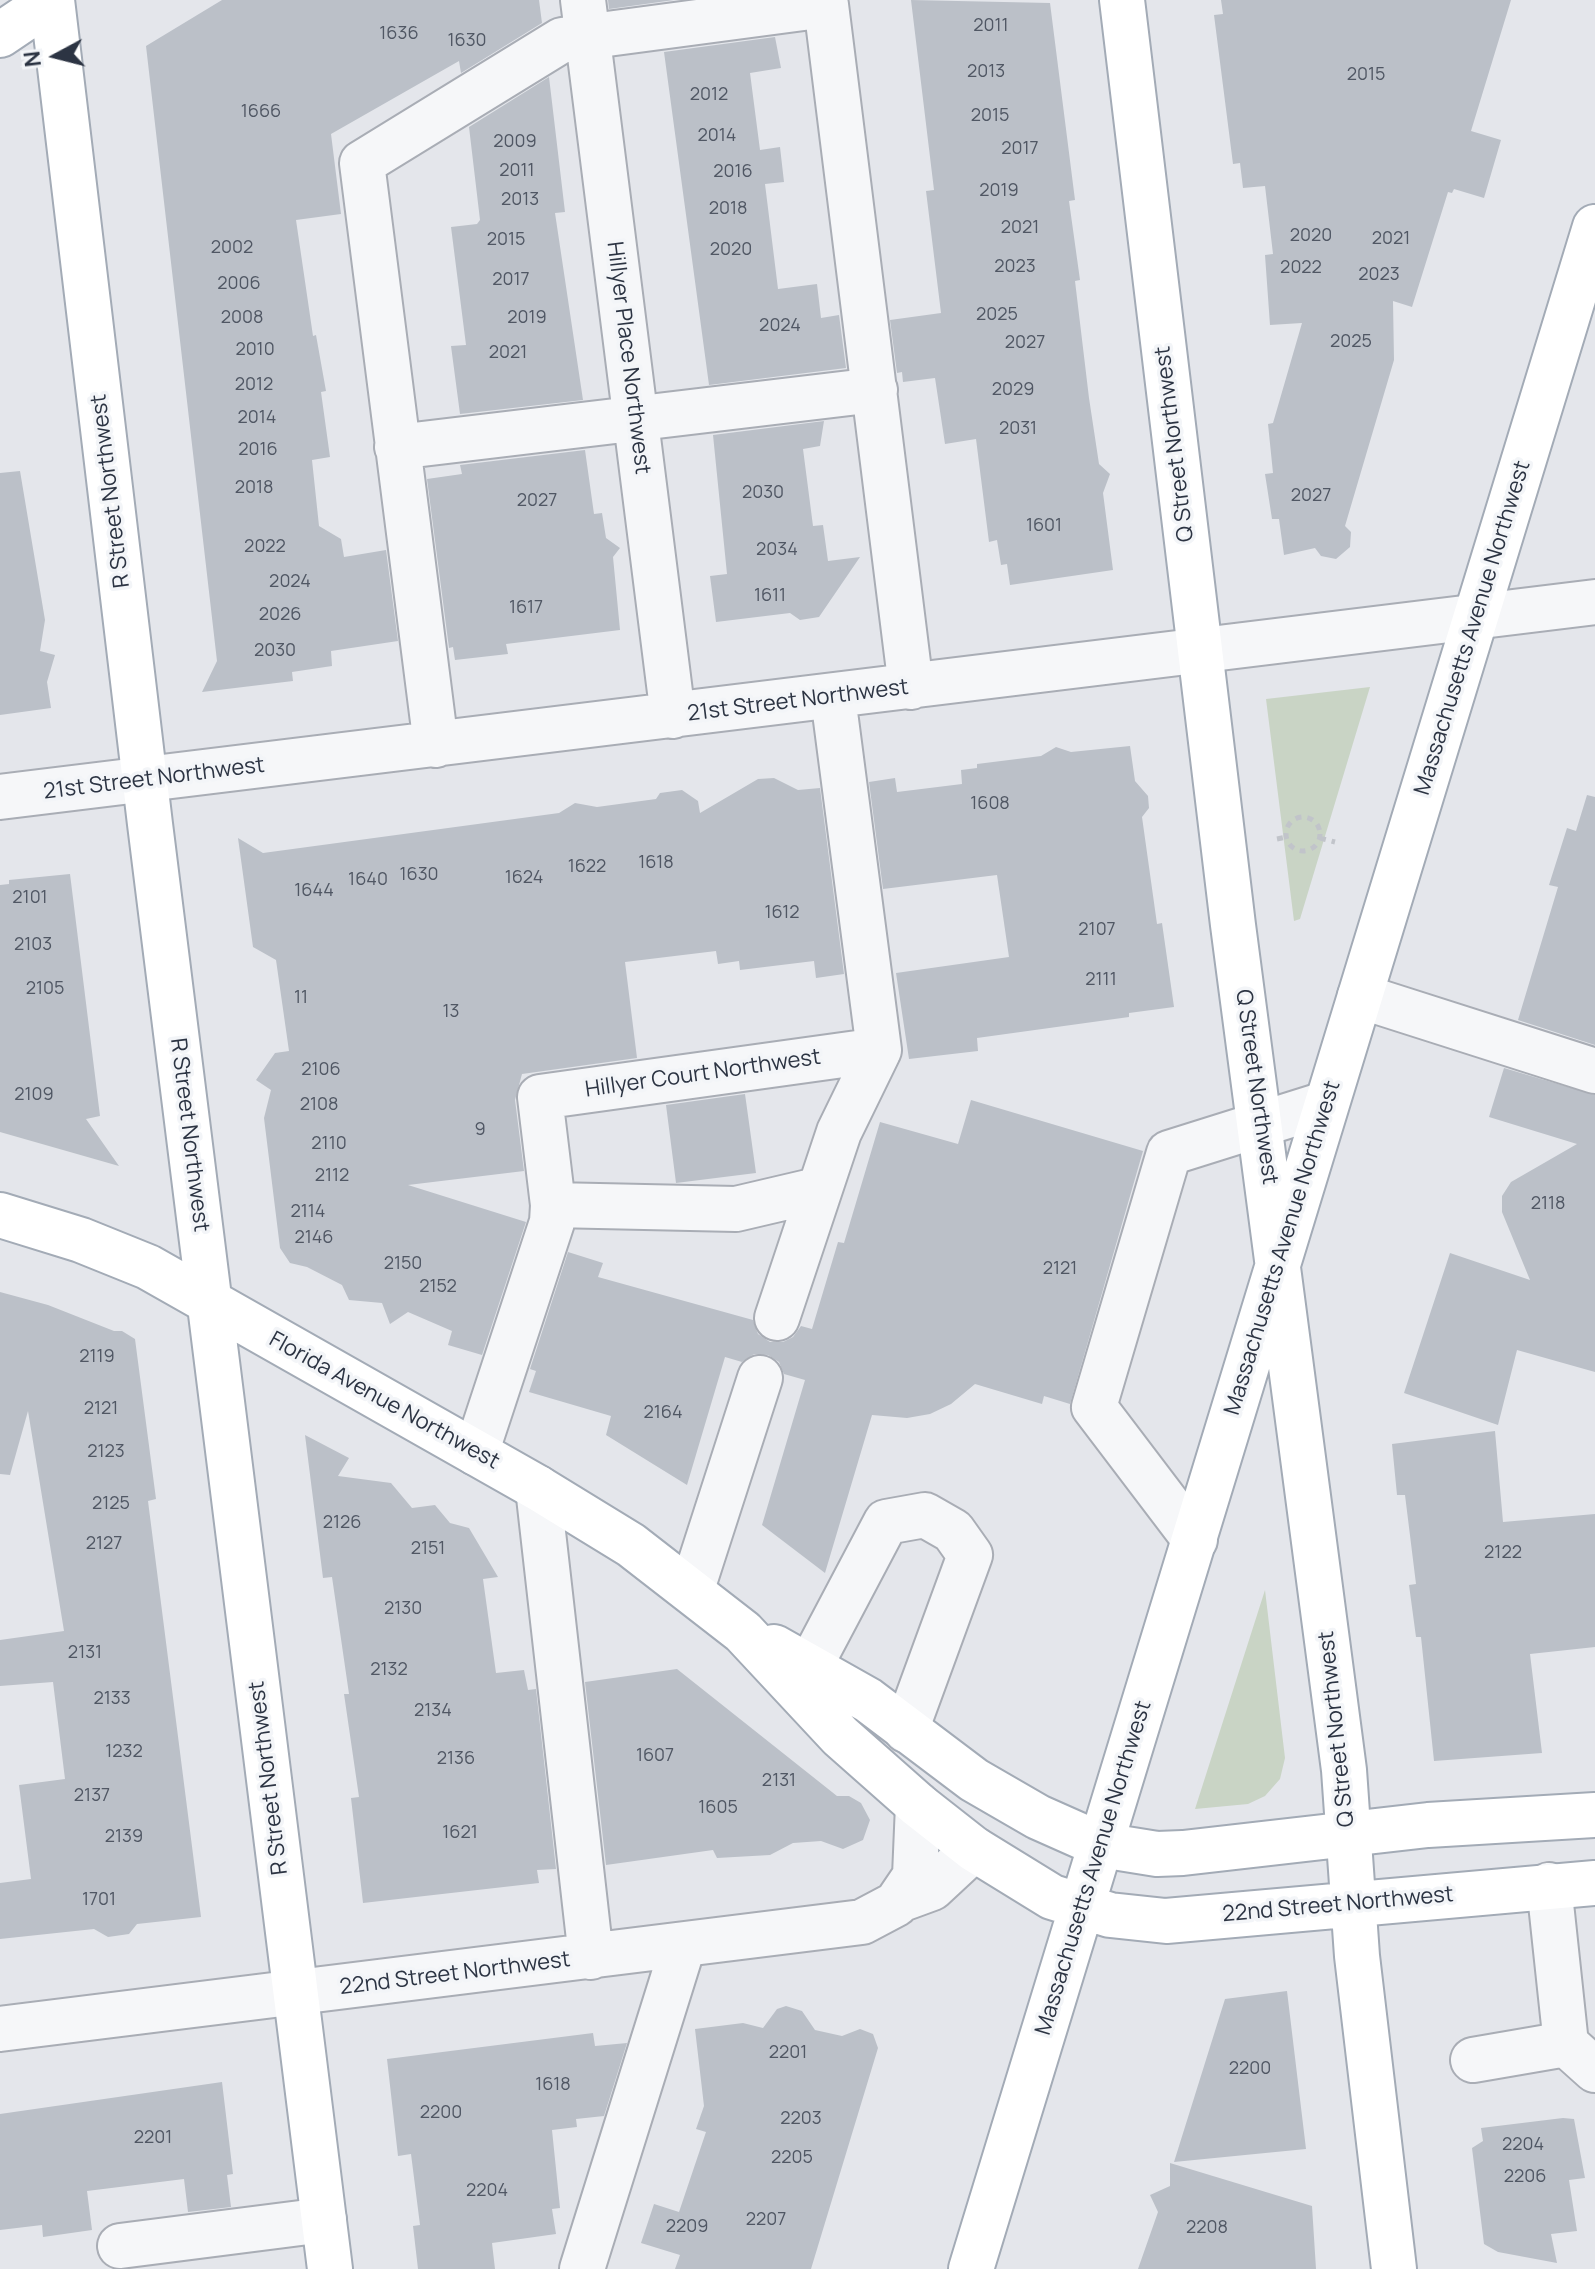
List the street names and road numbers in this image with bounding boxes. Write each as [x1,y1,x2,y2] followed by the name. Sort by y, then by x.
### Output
[601,240,655,476] street label: Hillyer Place Northwest
[1150,345,1200,543] street label: Q Street Northwest
[86,393,136,589] street label: R Street Northwest
[1409,458,1537,798] street label: Massachusetts Avenue Northwest
[686,674,910,728] street label: 21st Street Northwest
[42,752,266,806] street label: 21st Street Northwest
[1229,988,1283,1186] street label: Q Street Northwest
[164,1037,214,1233] street label: R Street Northwest
[584,1044,822,1104] street label: Hillyer Court Northwest
[1219,1078,1347,1418] street label: Massachusetts Avenue Northwest
[264,1327,504,1475] street label: Florida Avenue Northwest
[1314,1630,1360,1828] street label: Q Street Northwest
[244,1680,294,1876] street label: R Street Northwest
[1030,1698,1158,2038] street label: Massachusetts Avenue Northwest
[1221,1882,1455,1928] street label: 22nd Street Northwest
[338,1947,572,2001] street label: 22nd Street Northwest

